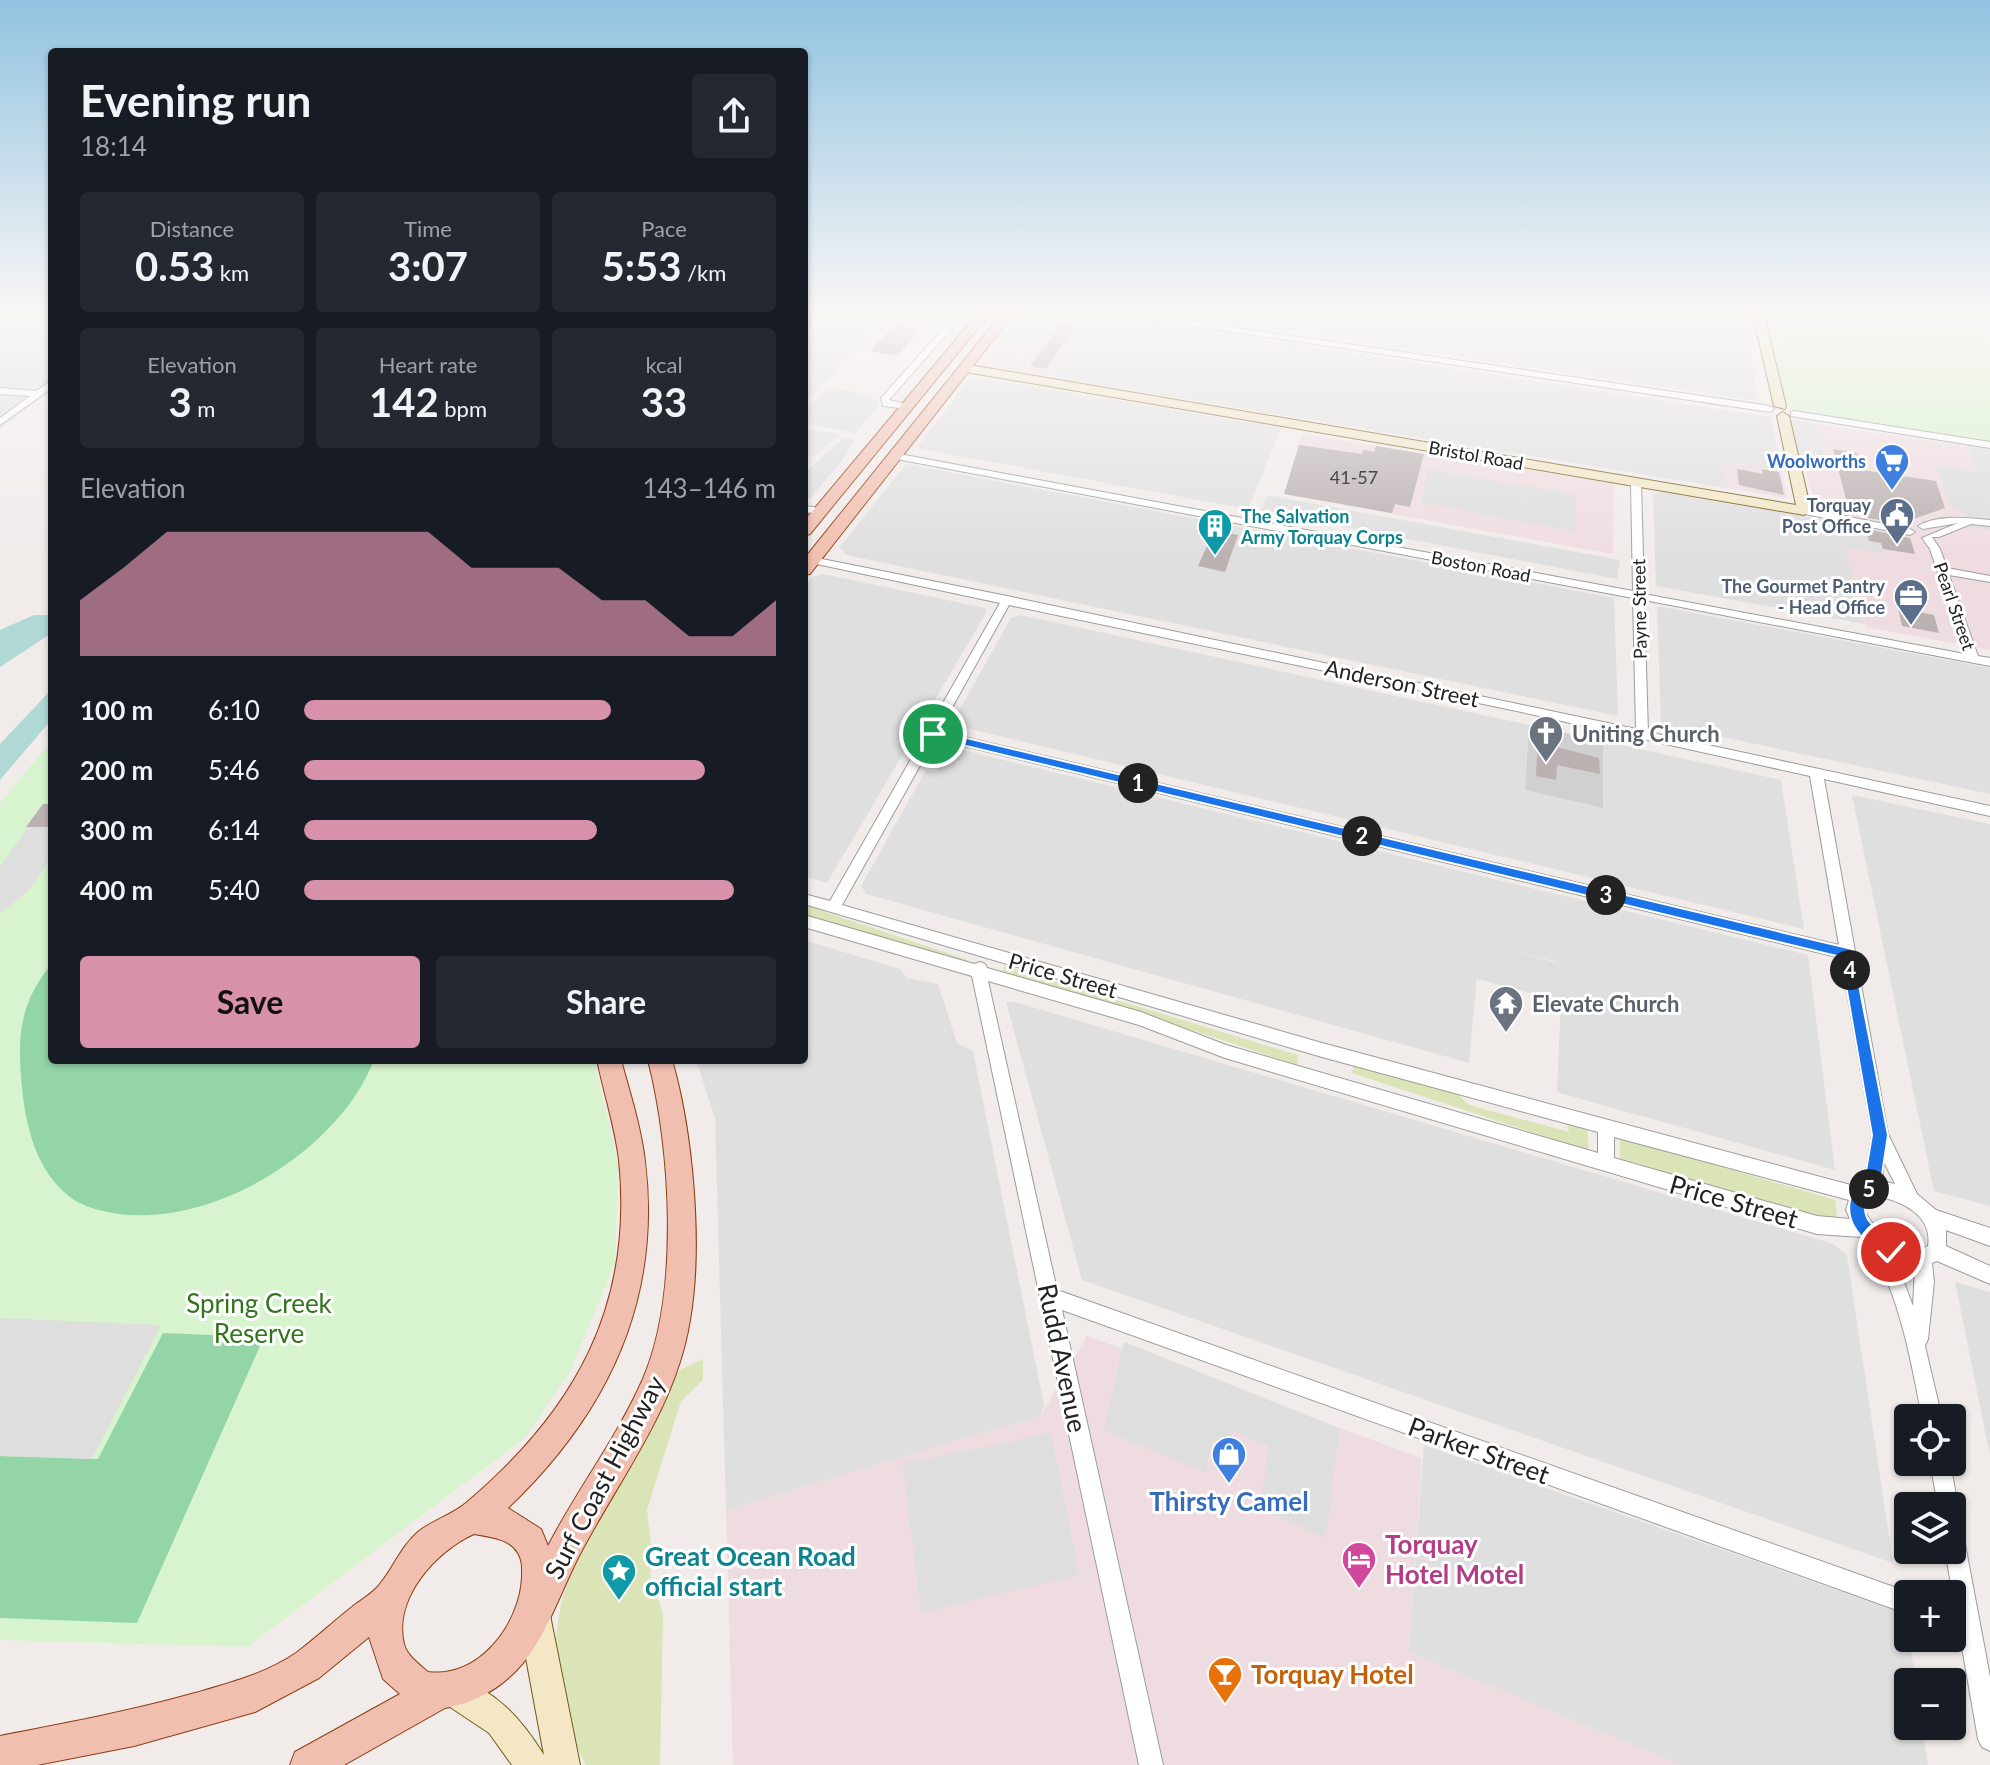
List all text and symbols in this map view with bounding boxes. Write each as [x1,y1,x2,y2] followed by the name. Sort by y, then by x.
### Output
[80,74,311,126] text: Evening run
[692,74,776,158] button: share
[80,130,147,162] text: 18:14
[150,215,234,242] text: Distance
[404,215,452,242] text: Time
[641,215,687,242] text: Pace
[135,242,214,290] text: 0.53
[388,242,468,290] text: 3:07
[602,242,682,290] text: 5:53
[214,259,249,286] text: km
[682,259,726,286] text: /km
[147,351,237,378] text: Elevation
[379,351,477,378] text: Heart rate
[645,351,683,378] text: kcal
[169,378,192,426] text: 3
[369,378,439,426] text: 142
[641,378,687,426] text: 33
[192,395,215,422] text: m
[439,395,487,422] text: bpm
[1427,436,1525,474] street label: Bristol Road
[1873,442,1911,492] supermarket icon: Woolworths
[1767,450,1866,472] place label: Woolworths
[1330,466,1378,488] house number: 41-57
[80,472,186,504] text: Elevation
[642,472,776,504] text: 143–146 m
[1782,494,1871,537] place label: Torquay Post Office
[1878,496,1916,546] public building icon: Torquay Post Office
[1240,505,1403,548] place label: The Salvation Army Torquay Corps
[1196,507,1234,557] building icon: The Salvation Army Torquay Corps
[1429,546,1533,586] street label: Boston Road
[1627,558,1651,659] street label: Payne Street
[1930,559,1980,653] street label: Pearl Street
[1721,575,1885,618] place label: The Gourmet Pantry - Head Office
[1892,577,1930,627] office icon: The Gourmet Pantry - Head Office
[1322,653,1482,713] street label: Anderson Street
[80,694,153,726] text: 100 m
[208,694,260,726] text: 6:10
[899,700,967,768] pin
[911,712,955,756] icon: arrive
[1527,714,1565,764] church icon: Uniting Church
[1572,720,1720,747] place label: Uniting Church
[80,754,153,786] text: 200 m
[208,754,260,786] text: 5:46
[1118,763,1158,803] pin: 1
[1132,769,1144,796] text: 1
[80,814,153,846] text: 300 m
[208,814,260,846] text: 6:14
[1342,816,1382,856] pin: 2
[1356,822,1368,849] text: 2
[80,874,153,906] text: 400 m
[208,874,260,906] text: 5:40
[1586,875,1626,915] pin: 3
[1600,881,1612,908] text: 3
[1006,947,1121,1003] street label: Price Street
[1830,950,1870,990] pin: 4
[80,956,420,1048] button: Save
[436,956,776,1048] button: Share
[1844,956,1856,983] text: 4
[1487,984,1525,1034] temple icon: Elevate Church
[1532,990,1679,1017] place label: Elevate Church
[1666,1167,1803,1235] street label: Price Street
[1849,1169,1889,1209] pin: 5
[1863,1175,1875,1202] text: 5
[1857,1218,1925,1286] pin
[1869,1230,1913,1274] icon: check
[1032,1281,1094,1435] street label: Rudd Avenue
[186,1287,333,1349] park label: Spring Creek Reserve
[537,1370,671,1584] street label: Surf Coast Highway
[1894,1404,1966,1740] map controls
[1894,1404,1966,1476] button: locate
[1404,1410,1555,1491] street label: Parker Street
[1210,1435,1248,1485] shop icon: Thirsty Camel
[1149,1485,1309,1517] place label: Thirsty Camel
[1894,1492,1966,1564] button: layers
[1385,1528,1524,1590] place label: Torquay Hotel Motel
[645,1540,856,1602] place label: Great Ocean Road official start
[1340,1540,1378,1590] hotel icon: Torquay Hotel Motel
[600,1552,638,1602] place icon: Great Ocean Road official start
[1894,1580,1966,1652] button: +
[1206,1655,1244,1705] bar icon: Torquay Hotel
[1251,1658,1414,1690] place label: Torquay Hotel
[1894,1668,1966,1740] button: −

